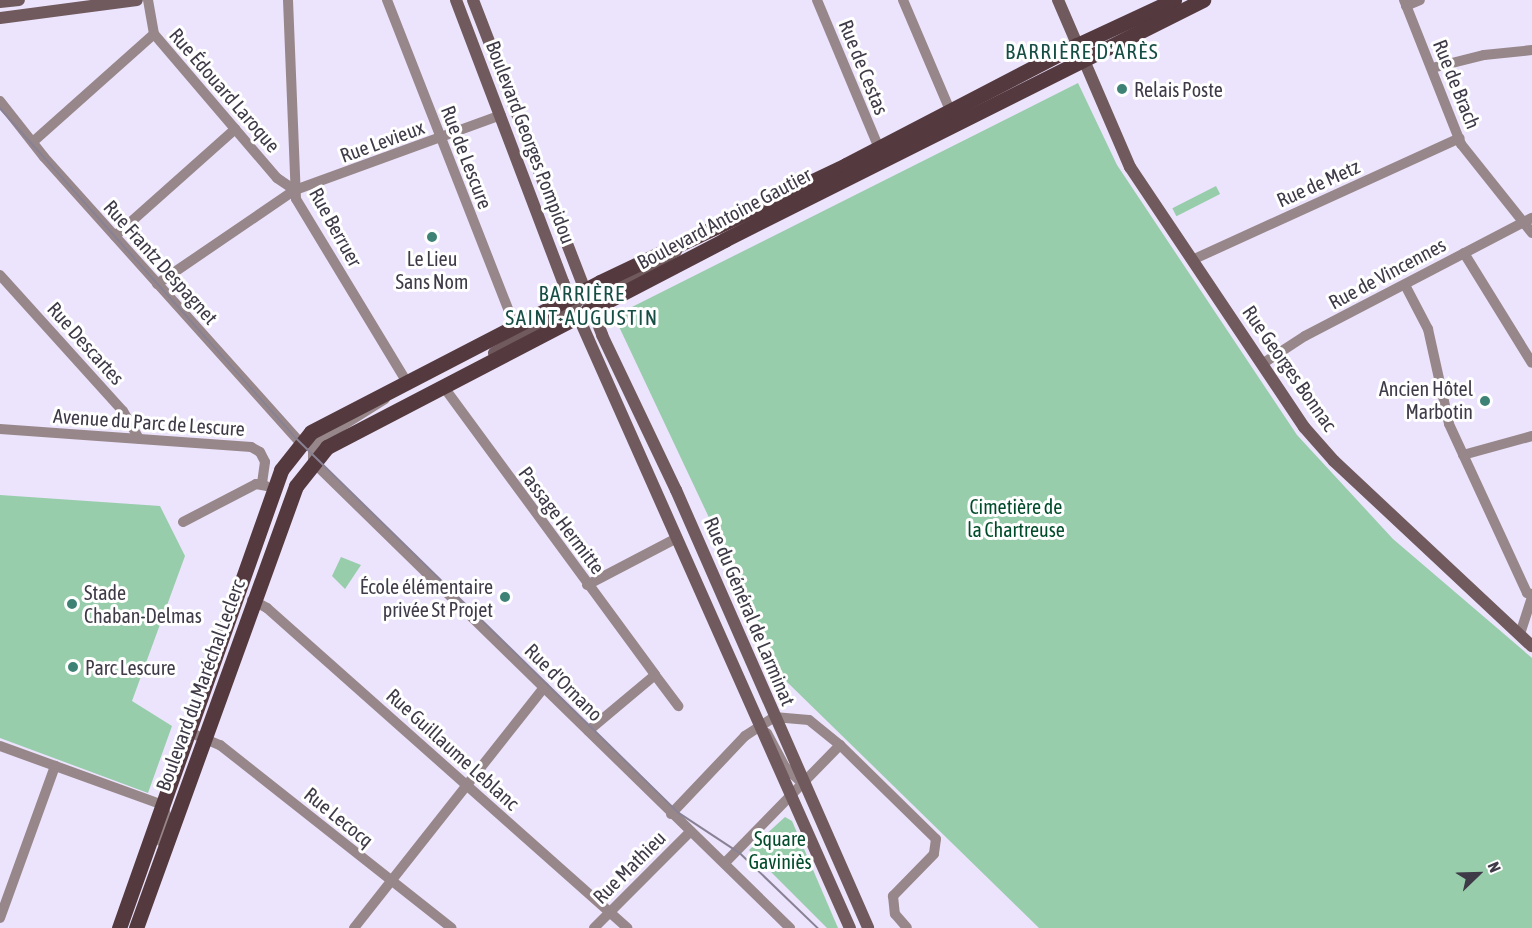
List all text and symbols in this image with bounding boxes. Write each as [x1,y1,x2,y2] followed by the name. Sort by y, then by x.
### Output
[834,16,894,118] street label: Rue de Cestas
[165,23,285,157] street label: Rue Édouard Laroque
[1428,36,1486,132] street label: Rue de Brach
[481,37,581,247] street label: Boulevard Georges Pompidou
[1005,38,1159,64] district label: BARRIÈRE D'ARÈS
[1134,77,1223,101] place label: Relais Poste
[1115,82,1129,96] marker: Relais Poste
[436,102,498,212] street label: Rue de Lescure
[337,115,427,167] street label: Rue Levieux
[1273,154,1363,212] street label: Rue de Metz
[633,162,815,274] street label: Boulevard Antoine Gautier
[305,183,367,271] street label: Rue Berruer
[99,195,223,329] street label: Rue Frantz Despagnet
[425,230,439,244] marker: Le Lieu Sans Nom
[1324,232,1450,314] street label: Rue de Vincennes
[396,246,468,293] place label: Le Lieu Sans Nom
[505,280,659,330] district label: BARRIÈRE SAINT-AUGUSTIN
[43,297,129,389] street label: Rue Descartes
[1238,301,1342,435] street label: Rue Georges Bonnac
[1379,377,1473,424] place label: Ancien Hôtel Marbotin
[1478,394,1492,408] marker: Ancien Hôtel Marbotin
[52,403,246,441] street label: Avenue du Parc de Lescure
[514,462,610,578] street label: Passage Hermitte
[967,494,1065,541] park label: Cimetière de la Chartreuse
[699,513,801,709] street label: Rue du Général de Larminat
[360,574,493,621] place label: École élémentaire privée St Projet
[151,576,249,794] street label: Boulevard du Maréchal Leclerc
[84,580,202,627] place label: Stade Chaban-Delmas
[498,590,512,604] marker: École élémentaire privée St Projet
[65,597,79,611] marker: Stade Chaban-Delmas
[520,638,608,726] street label: Rue d'Ornano
[85,655,176,679] place label: Parc Lescure
[66,660,80,674] marker: Parc Lescure
[382,683,524,815] street label: Rue Guillaume Leblanc
[300,782,378,852] street label: Rue Lecocq
[588,826,670,908] street label: Rue Mathieu
[748,826,812,873] park label: Square Gaviniès
[1448,844,1508,904] north arrow
[1484,859,1505,875] text: N

